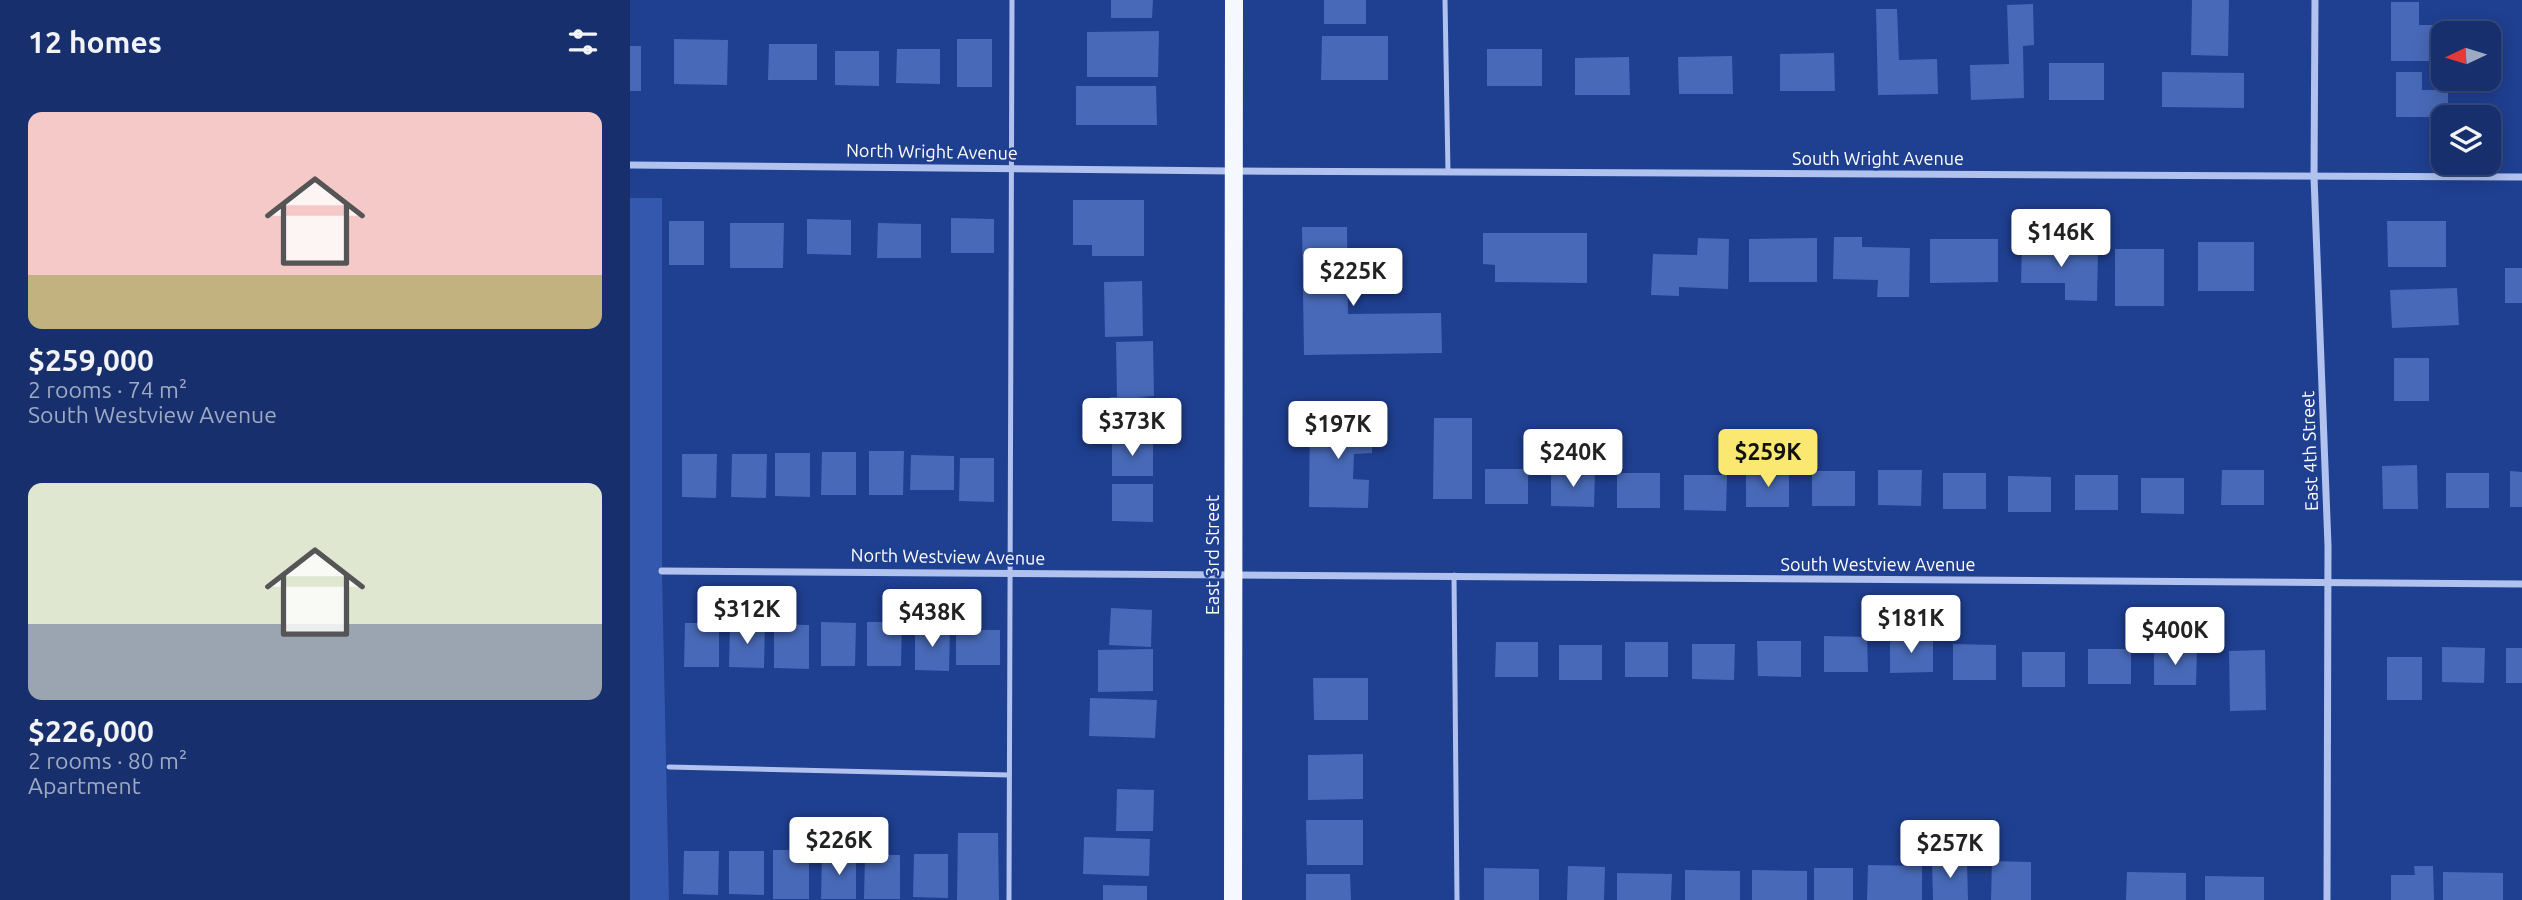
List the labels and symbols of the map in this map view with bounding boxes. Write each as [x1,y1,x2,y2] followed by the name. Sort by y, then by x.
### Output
[2431,21,2501,91] north arrow
[846,140,1018,162] street label: North Wright Avenue
[1792,148,1964,168] street label: South Wright Avenue
[2012,210,2110,269] pin: $146K
[1304,248,1402,308] pin: $225K
[2297,391,2321,511] street label: East 4th Street
[1083,398,1181,458] pin: $373K
[1289,402,1387,461] pin: $197K
[1524,430,1622,489] pin: $240K
[1719,430,1817,489] pin: $259K
[1202,495,1222,615] street label: East 3rd Street
[850,544,1046,568] street label: North Westview Avenue
[1781,554,1975,574] street label: South Westview Avenue
[698,586,796,646] pin: $312K
[883,590,981,649] pin: $438K
[1862,596,1960,655] pin: $181K
[2126,608,2224,667] pin: $400K
[790,818,888,877] pin: $226K
[1901,820,1999,880] pin: $257K

